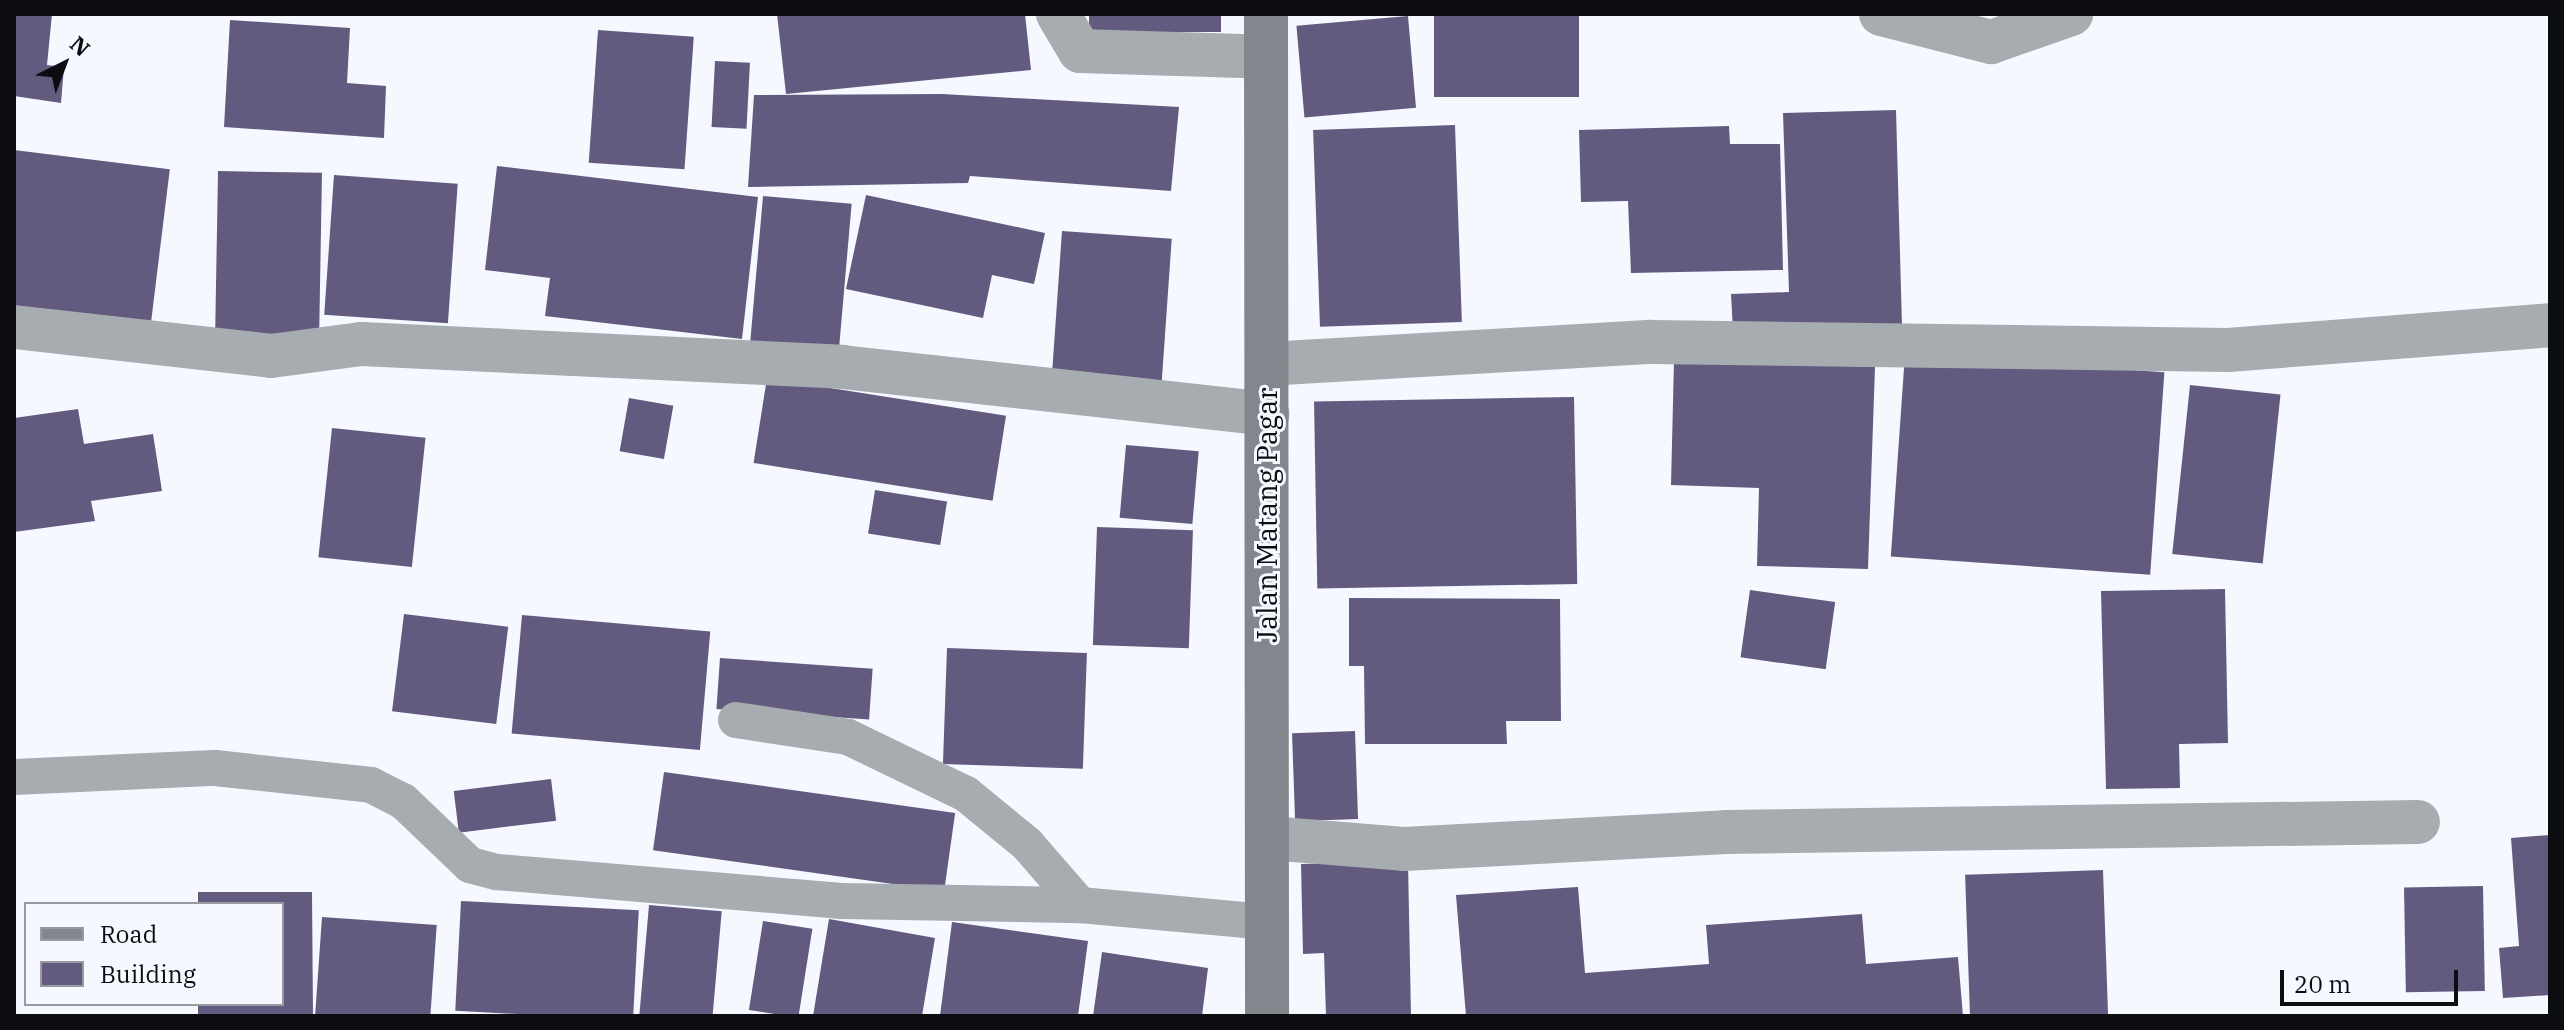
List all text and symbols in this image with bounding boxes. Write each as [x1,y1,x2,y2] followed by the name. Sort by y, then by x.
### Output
[24,24,104,104] north arrow
[64,29,97,62] text: N
[1250,387,1284,643] street label: Jalan Matang Pagar
[24,902,284,1006] legend
[100,918,157,950] text: Road
[2284,954,2462,1004] scale bar
[100,958,196,990] text: Building
[2294,968,2351,1000] text: 20 m

